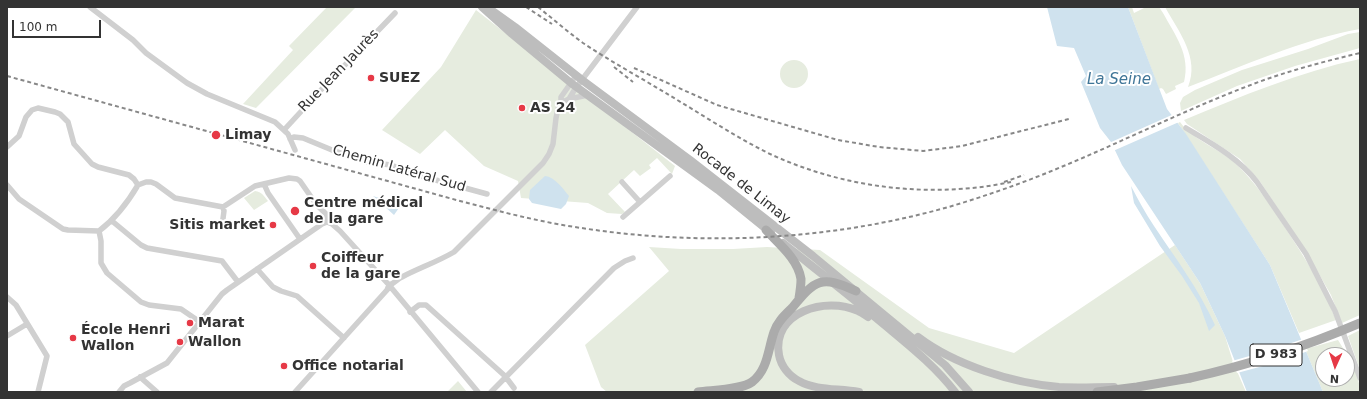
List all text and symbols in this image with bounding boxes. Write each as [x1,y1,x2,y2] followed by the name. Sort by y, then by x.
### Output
[14,12,103,38] scale bar
[19,20,57,34] text: 100 m
[295,26,383,116] street label: Rue Jean Jaurès
[379,70,420,86] place label: SUEZ
[1087,71,1151,89] water label: La Seine
[366,73,376,83] marker: SUEZ
[530,100,575,116] place label: AS 24
[517,103,527,113] marker: AS 24
[225,127,271,143] place label: Limay
[210,129,222,141] marker: Limay
[689,140,793,228] street label: Rocade de Limay
[330,142,468,196] street label: Chemin Latéral Sud
[304,195,423,228] place label: Centre médical de la gare
[289,205,301,217] marker: Centre médical de la gare
[169,217,265,233] place label: Sitis market
[268,220,278,230] marker: Sitis market
[321,250,400,282] place label: Coiffeur de la gare
[308,261,318,271] marker: Coiffeur de la gare
[198,315,244,331] place label: Marat
[185,318,195,328] marker: Marat
[81,322,171,354] place label: École Henri Wallon
[68,333,78,343] marker: École Henri Wallon
[188,334,242,350] place label: Wallon
[175,337,185,347] marker: Wallon
[1250,344,1302,366] road number: D 983
[1315,347,1355,387] north arrow
[292,358,404,374] place label: Office notarial
[279,361,289,371] marker: Office notarial
[1329,372,1339,385] text: N

